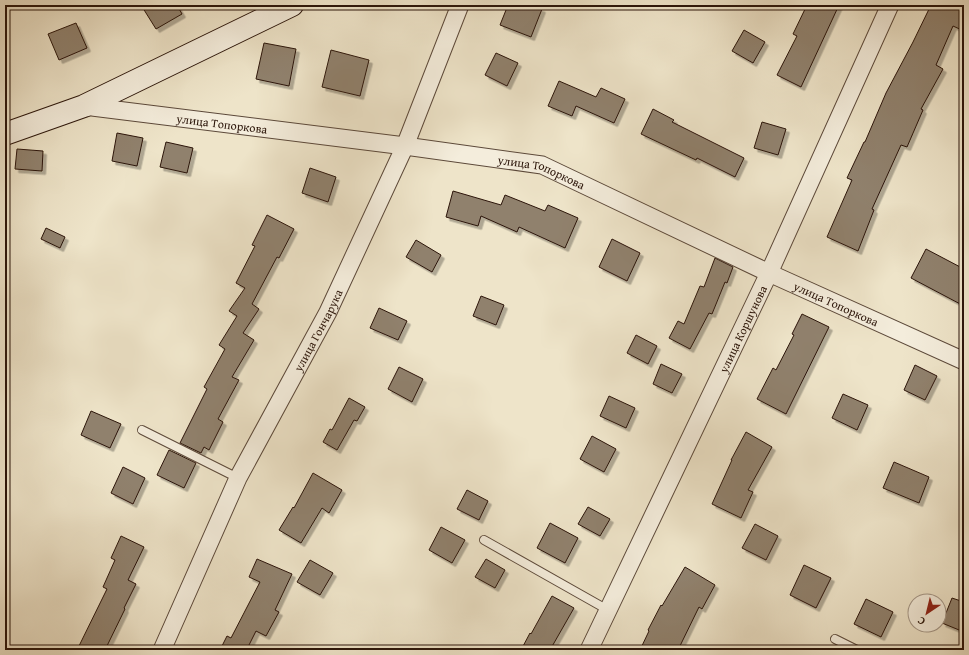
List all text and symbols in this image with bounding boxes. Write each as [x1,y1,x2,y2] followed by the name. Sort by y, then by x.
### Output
[175,109,269,137] street label: улица Топоркова
[496,150,588,193] street label: улица Топоркова
[790,276,882,330] street label: улица Топоркова
[714,282,771,376] street label: улица Коршунова
[288,286,346,375] street label: улица Гончарука
[907,593,947,633] north arrow
[914,613,928,630] text: С

